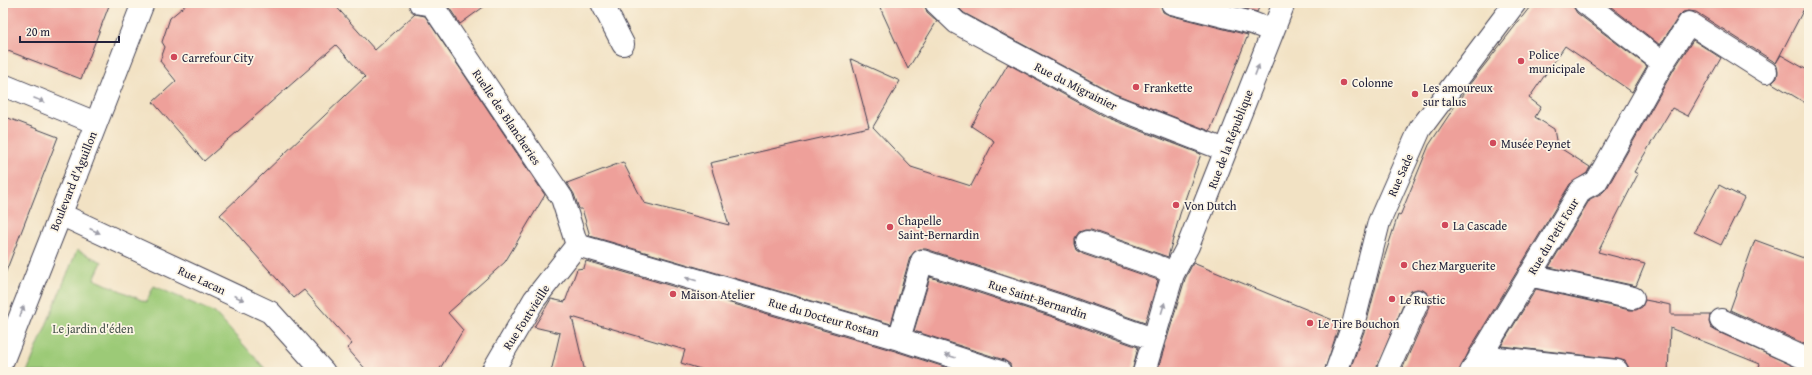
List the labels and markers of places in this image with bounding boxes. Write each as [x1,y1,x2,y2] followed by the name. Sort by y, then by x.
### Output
[1529,46,1586,77] place label: Police municipale
[182,49,254,66] place label: Carrefour City
[169,52,179,62] marker: Carrefour City
[1516,56,1526,66] marker: Police municipale
[1352,74,1394,91] place label: Colonne
[1339,77,1349,87] marker: Colonne
[1144,79,1193,96] place label: Frankette
[1423,79,1494,110] place label: Les amoureux sur talus
[1131,82,1141,92] marker: Frankette
[1410,89,1420,99] marker: Les amoureux sur talus
[1501,135,1571,152] place label: Musée Peynet
[1488,138,1498,148] marker: Musée Peynet
[1184,197,1237,214] place label: Von Dutch
[1171,200,1181,210] marker: Von Dutch
[898,212,979,243] place label: Chapelle Saint-Bernardin
[1453,217,1508,234] place label: La Cascade
[1440,220,1450,230] marker: La Cascade
[885,222,895,232] marker: Chapelle Saint-Bernardin
[1412,257,1496,274] place label: Chez Marguerite
[1399,260,1409,270] marker: Chez Marguerite
[681,286,755,303] place label: Maison Atelier
[668,289,678,299] marker: Maison Atelier
[1400,291,1446,308] place label: Le Rustic
[1387,294,1397,304] marker: Le Rustic
[1318,315,1400,332] place label: Le Tire Bouchon
[1305,318,1315,328] marker: Le Tire Bouchon

